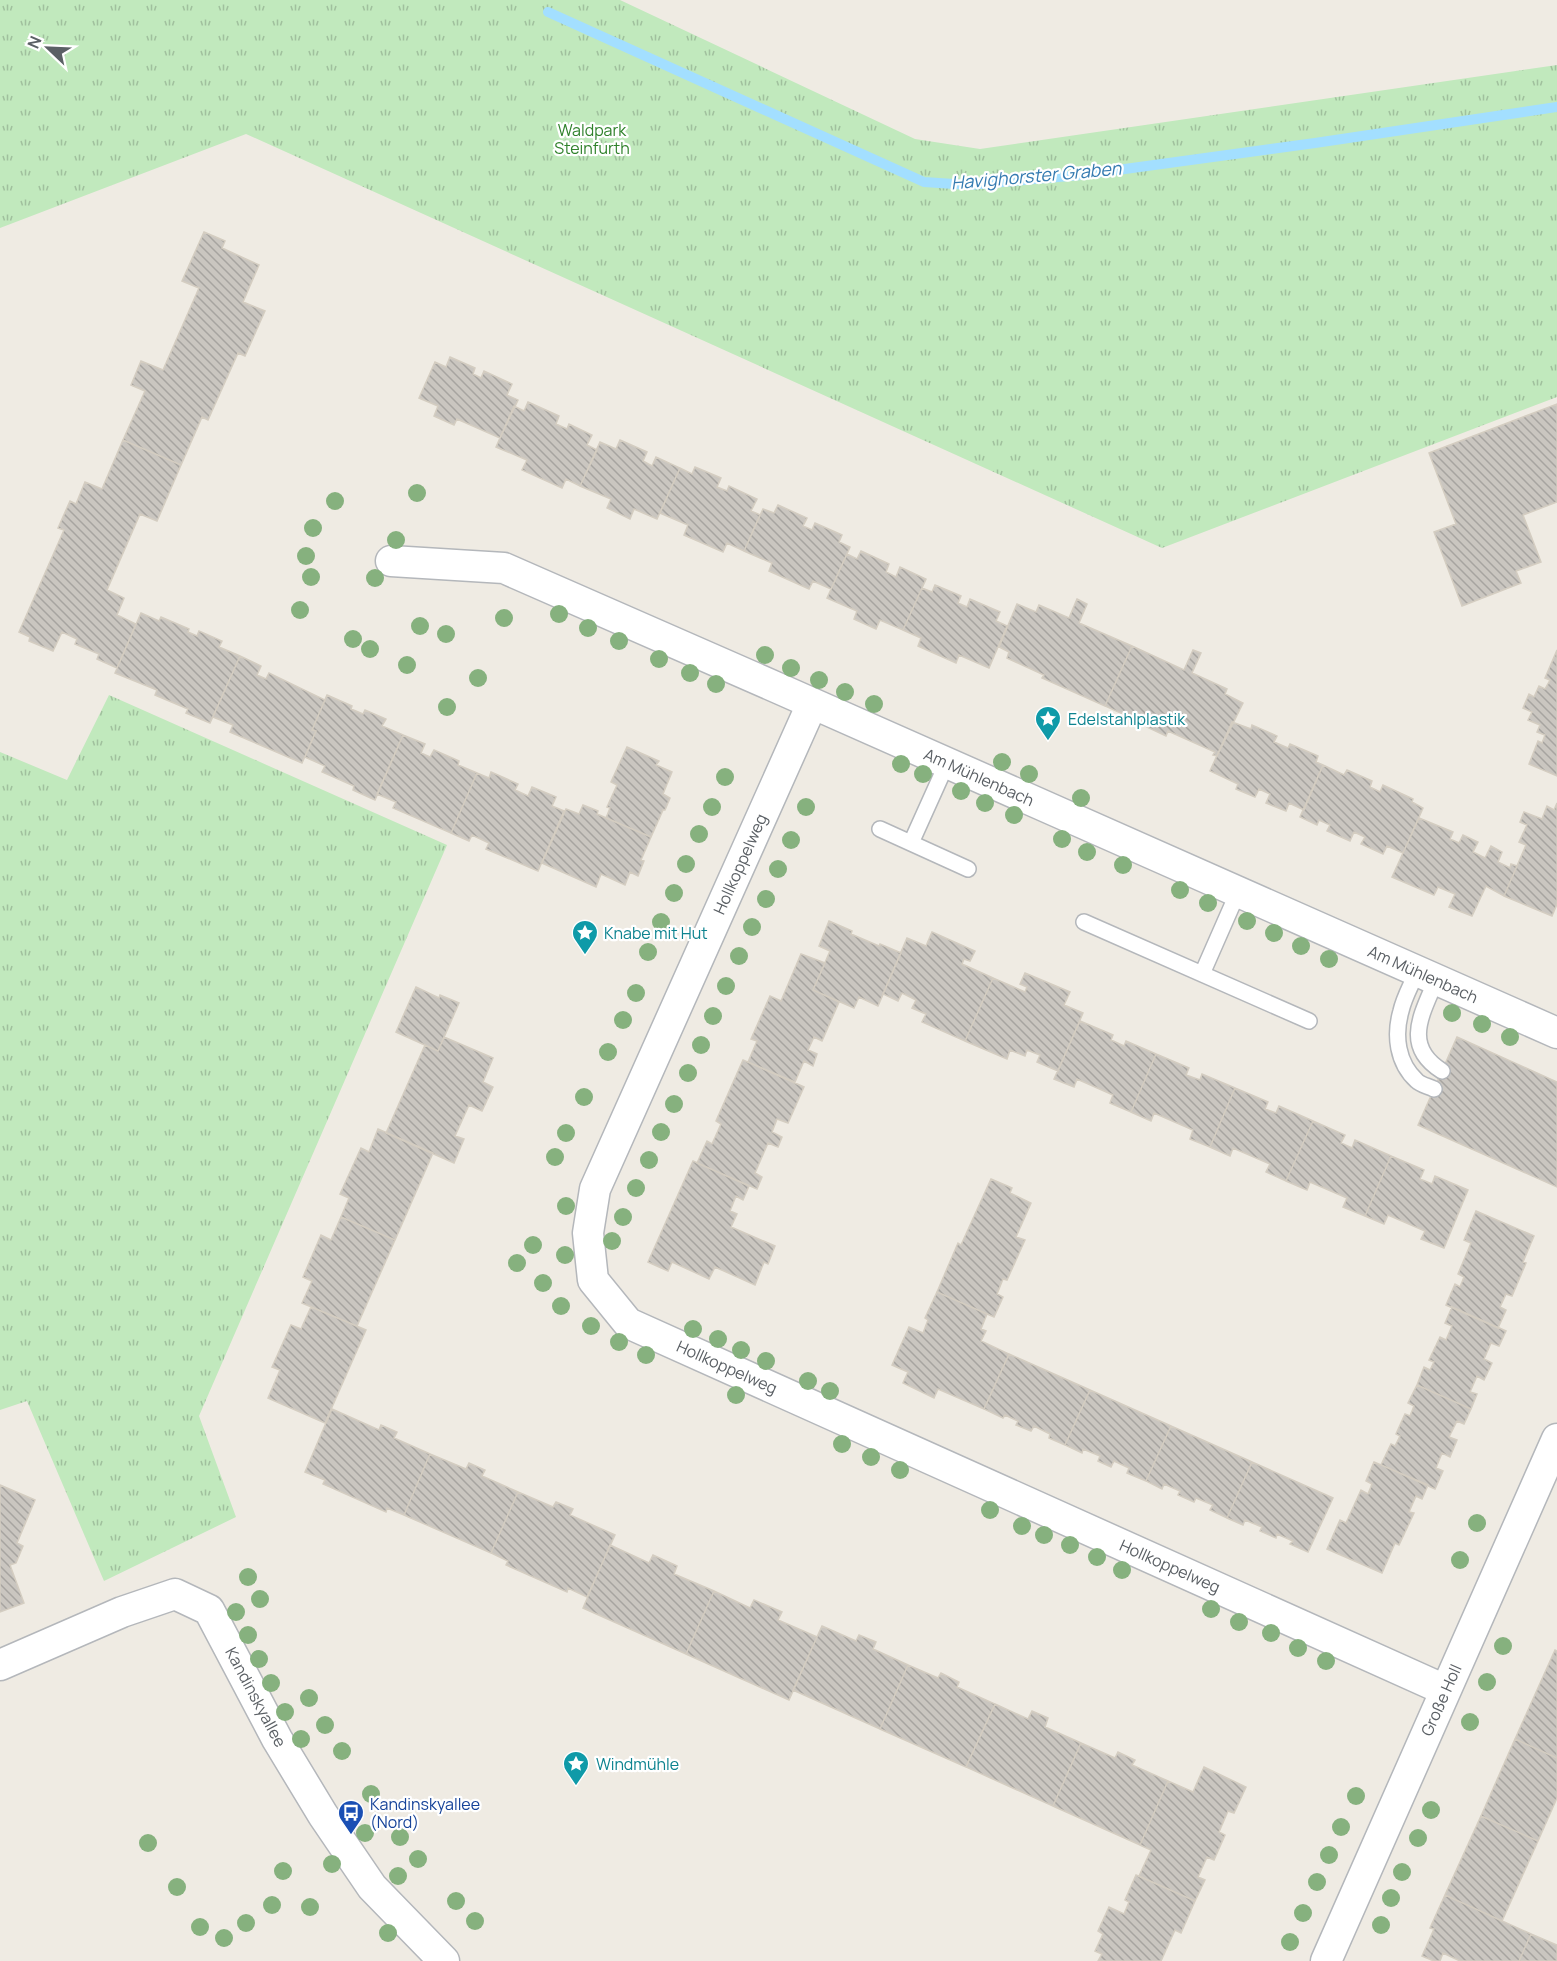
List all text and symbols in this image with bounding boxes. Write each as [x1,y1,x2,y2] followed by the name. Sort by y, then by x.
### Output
[18,18,78,78] north arrow
[22,33,47,52] text: N
[554,119,630,159] park label: Waldpark Steinfurth
[950,155,1123,194] water label: Havighorster Graben
[1033,704,1063,742] place icon: Edelstahlplastik
[1068,708,1186,730] place label: Edelstahlplastik
[920,743,1038,811] street label: Am Mühlenbach
[708,810,772,918] street label: Hollkoppelweg
[570,918,600,956] place icon: Knabe mit Hut
[604,922,708,944] place label: Knabe mit Hut
[1364,940,1482,1008] street label: Am Mühlenbach
[673,1335,781,1399] street label: Hollkoppelweg
[1116,1534,1224,1598] street label: Hollkoppelweg
[220,1643,292,1751] street label: Kandinskyallee
[1415,1661,1467,1739] street label: Große Holl
[561,1749,591,1787] place icon: Windmühle
[596,1753,679,1775] place label: Windmühle
[370,1793,480,1833] place label: Kandinskyallee (Nord)
[336,1798,366,1836] bus stop icon: Kandinskyallee (Nord)

